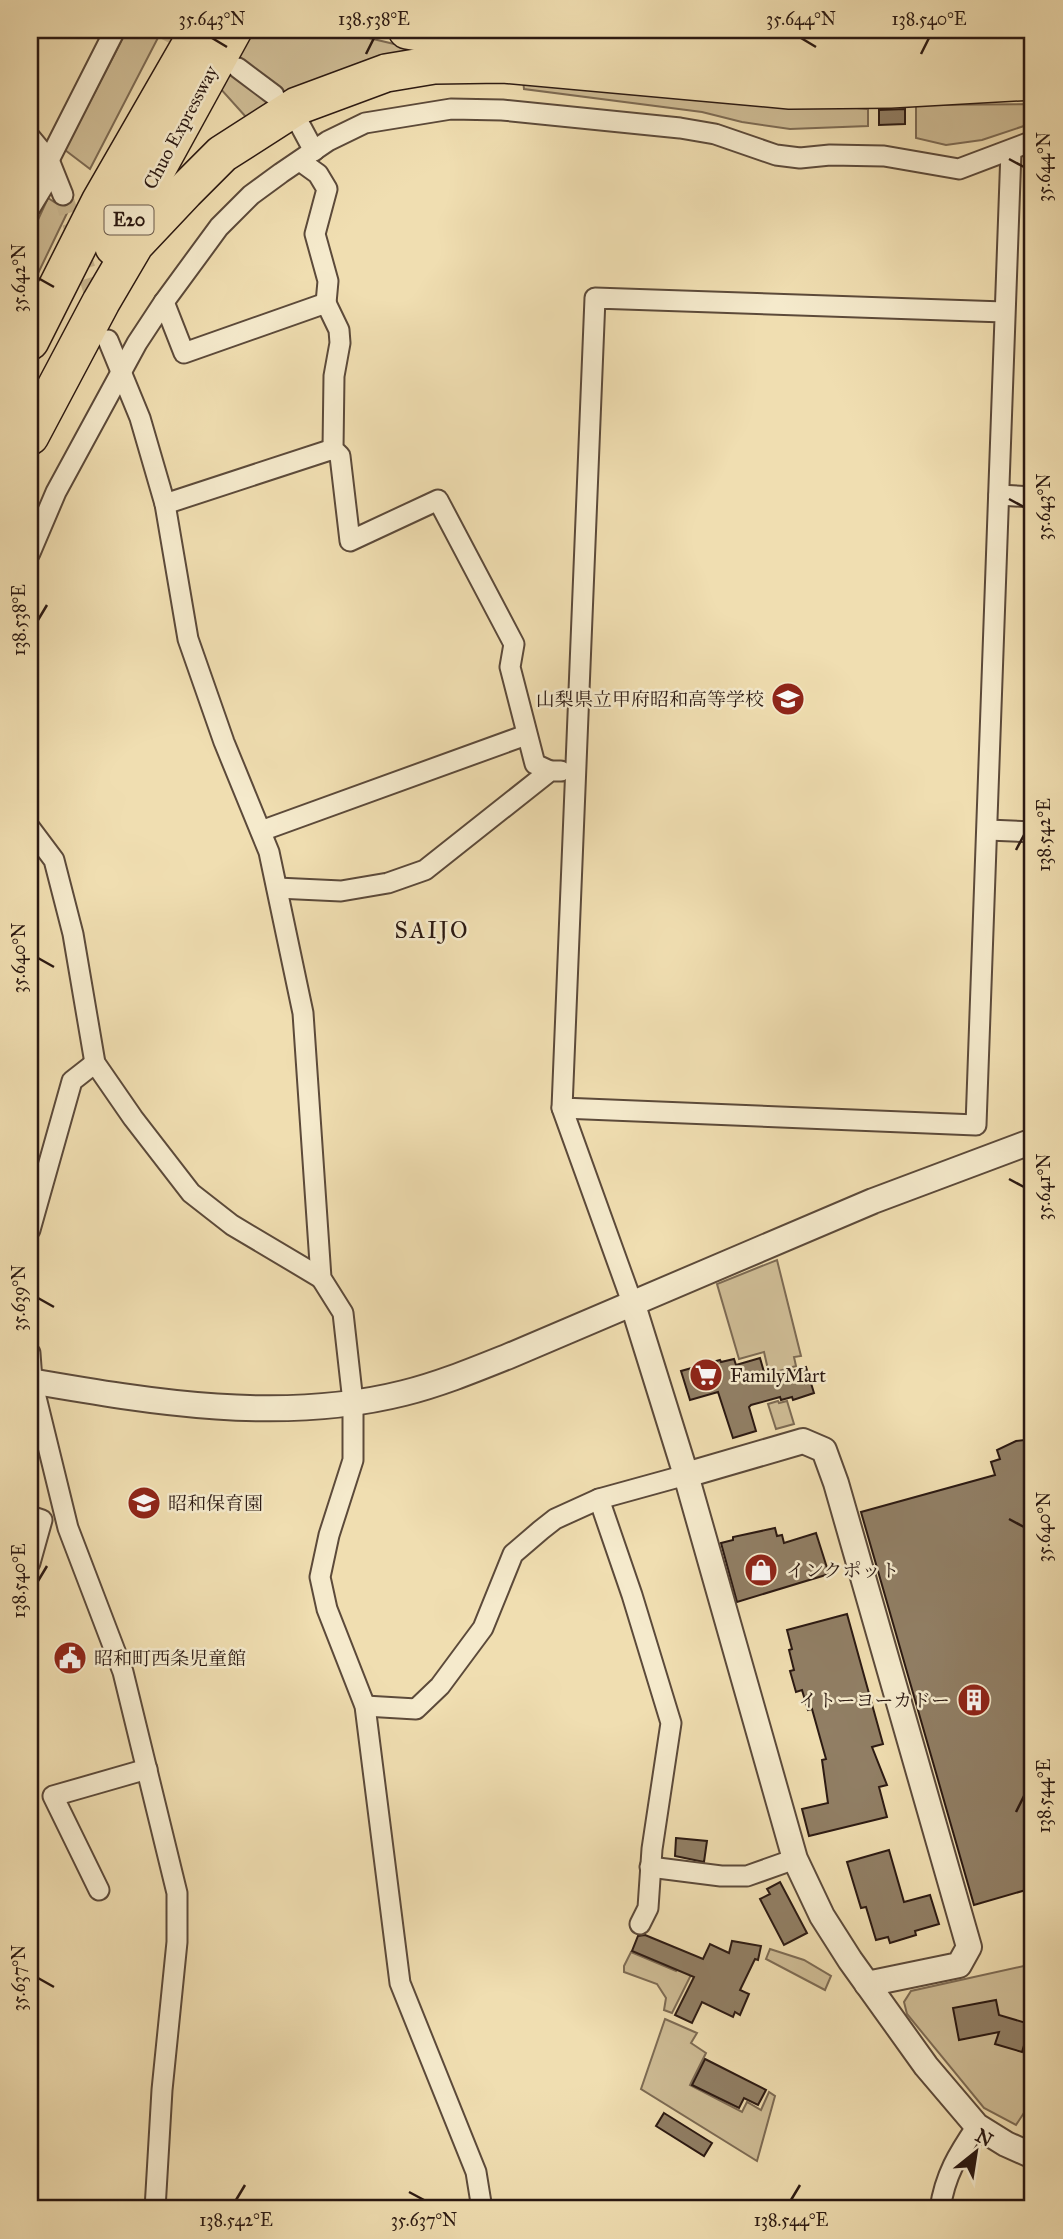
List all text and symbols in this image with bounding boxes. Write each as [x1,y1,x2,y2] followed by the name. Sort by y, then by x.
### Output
[178,8,246,30] text: 35.643°N
[338,8,410,30] text: 138.538°E
[766,8,836,30] text: 35.644°N
[891,8,967,30] text: 138.540°E
[138,61,223,193] street label: Chuo Expressway
[1033,132,1055,202] text: 35.644°N
[104,205,154,234] road number: E20
[8,244,30,312] text: 35.642°N
[1033,473,1055,541] text: 35.643°N
[8,584,30,656] text: 138.538°E
[769,680,807,718] school or university icon: 山梨県立甲府昭和高等学校
[536,688,764,711] place label: 山梨県立甲府昭和高等学校
[1033,798,1055,872] text: 138.542°E
[394,916,470,944] district label: SAIJO
[8,923,30,993] text: 35.640°N
[1033,1154,1055,1221] text: 35.641°N
[8,1265,30,1331] text: 35.639°N
[687,1356,725,1394] supermarket icon: FamilyMart
[730,1364,826,1387] place label: FamilyMart
[125,1484,163,1522] school or university icon: 昭和保育園
[168,1492,263,1515] place label: 昭和保育園
[1033,1492,1055,1562] text: 35.640°N
[8,1543,30,1619] text: 138.540°E
[742,1551,780,1589] shop icon: インクポット
[786,1559,900,1582] place label: インクポット
[51,1639,89,1677] public building icon: 昭和町西条児童館
[94,1647,246,1670] place label: 昭和町西条児童館
[955,1681,993,1719] building icon: イトーヨーカドー
[798,1689,950,1712] place label: イトーヨーカドー
[1033,1759,1055,1833] text: 138.544°E
[8,1945,30,2011] text: 35.637°N
[940,2116,1010,2186] north arrow
[972,2124,997,2152] text: N
[199,2209,273,2231] text: 138.542°E
[391,2209,457,2231] text: 35.637°N
[754,2209,828,2231] text: 138.544°E

